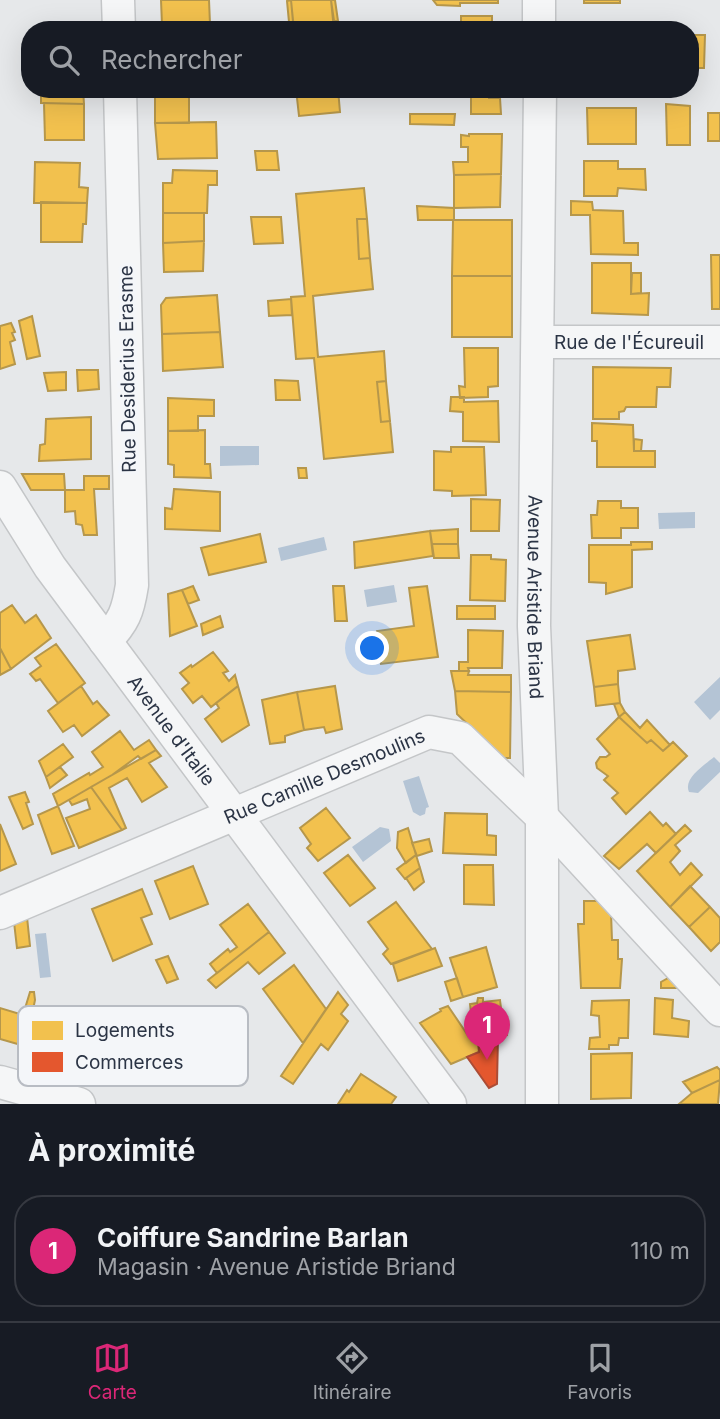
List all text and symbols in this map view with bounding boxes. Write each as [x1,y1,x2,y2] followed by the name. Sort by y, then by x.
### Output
[21,21,699,98] search box
[45,41,83,79] icon: search
[101,44,242,75] text: Rechercher
[114,265,141,473] street label: Rue Desiderius Erasme
[554,330,704,354] street label: Rue de l'Écureuil
[522,495,548,700] street label: Avenue Aristide Briand
[355,631,389,665] your location
[123,671,220,790] street label: Avenue d'Italie
[221,724,428,829] street label: Rue Camille Desmoulins
[464,1002,510,1060] pin: 1
[18,1006,248,1086] legend
[75,1019,175,1042] text: Logements
[75,1051,183,1074] text: Commerces
[28,1132,195,1168] text: À proximité
[97,1222,409,1253] text: Coiffure Sandrine Barlan
[48,1237,58,1265] text: 1
[630,1237,690,1265] text: 110 m
[97,1253,456,1281] text: Magasin · Avenue Aristide Briand
[88,1339,137,1404] tab: Carte
[313,1339,392,1404] tab: Itinéraire
[567,1339,632,1404] tab: Favoris

